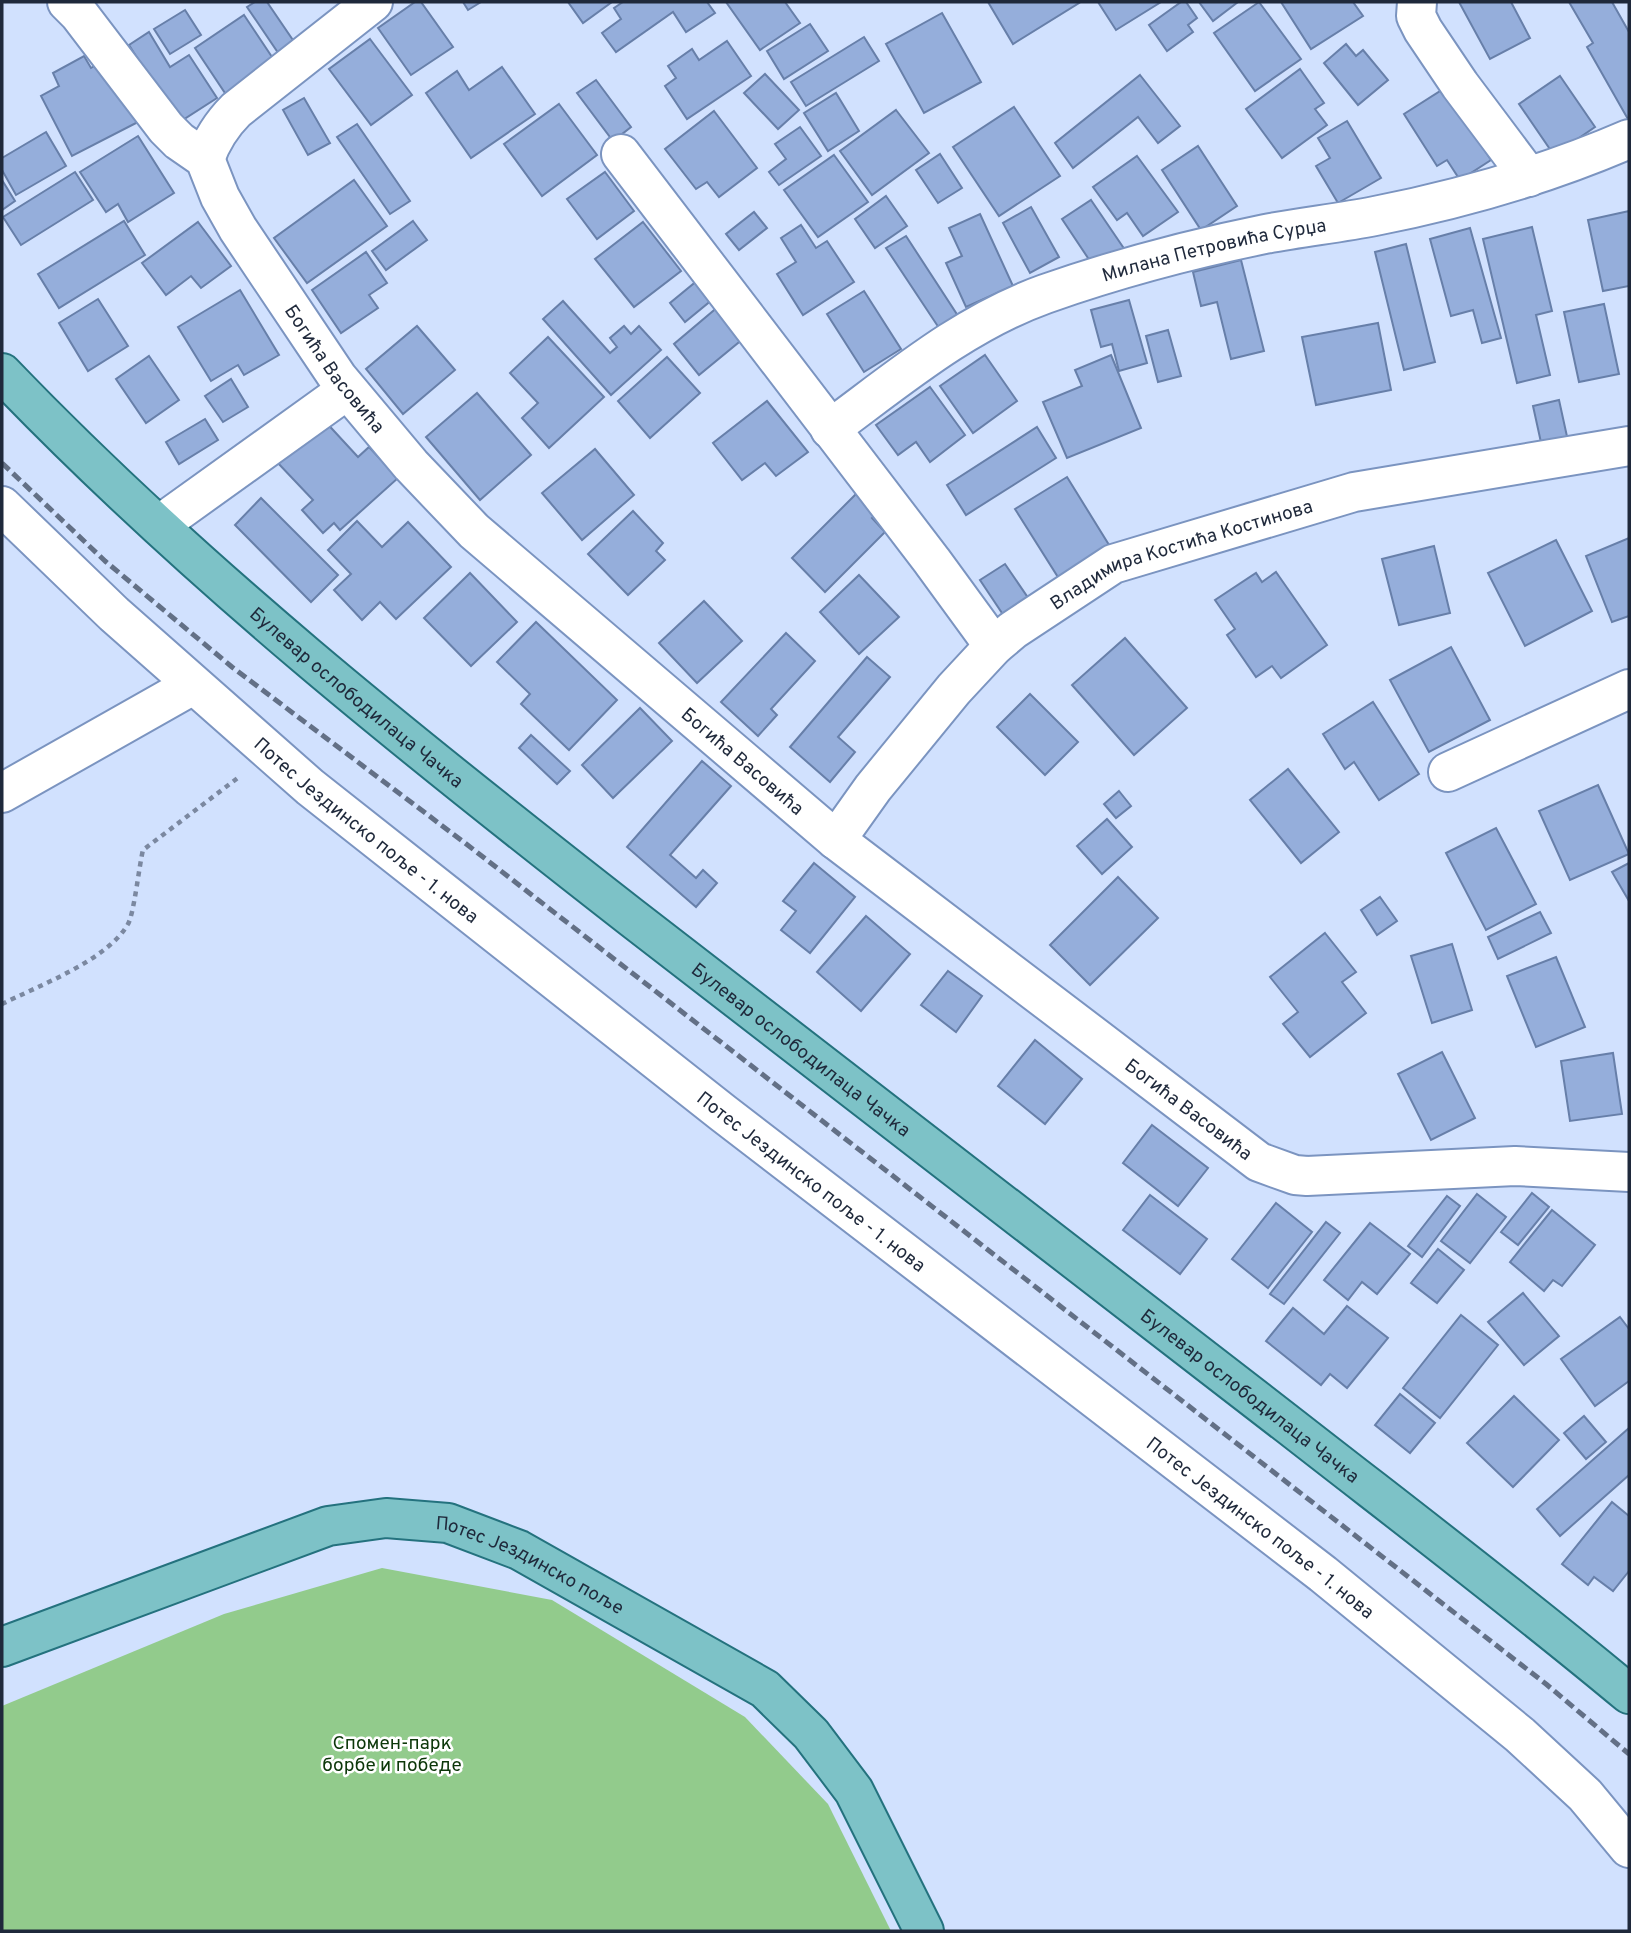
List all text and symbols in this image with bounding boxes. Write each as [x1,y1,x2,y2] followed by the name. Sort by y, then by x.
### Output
[1099,214,1328,289] street label: Милана Петровића Сурџа
[278,301,389,439] street label: Богића Васовића
[1046,495,1316,616] street label: Владимира Костића Костинова
[244,603,468,794] street label: Булевар ослободилаца Чачка
[675,703,808,821] street label: Богића Васовића
[248,733,483,929] street label: Потес Јездинско поље - 1. нова
[686,958,915,1143] street label: Булевар ослободилаца Чачка
[1119,1054,1257,1167] street label: Богића Васовића
[691,1087,930,1278] street label: Потес Јездинско поље - 1. нова
[1135,1305,1364,1490] street label: Булевар ослободилаца Чачка
[1141,1433,1378,1625] street label: Потес Јездинско поље - 1. нова
[435,1512,628,1621] street label: Потес Јездинско поље
[322,1732,462,1778] park label: Спомен-парк борбе и победе

